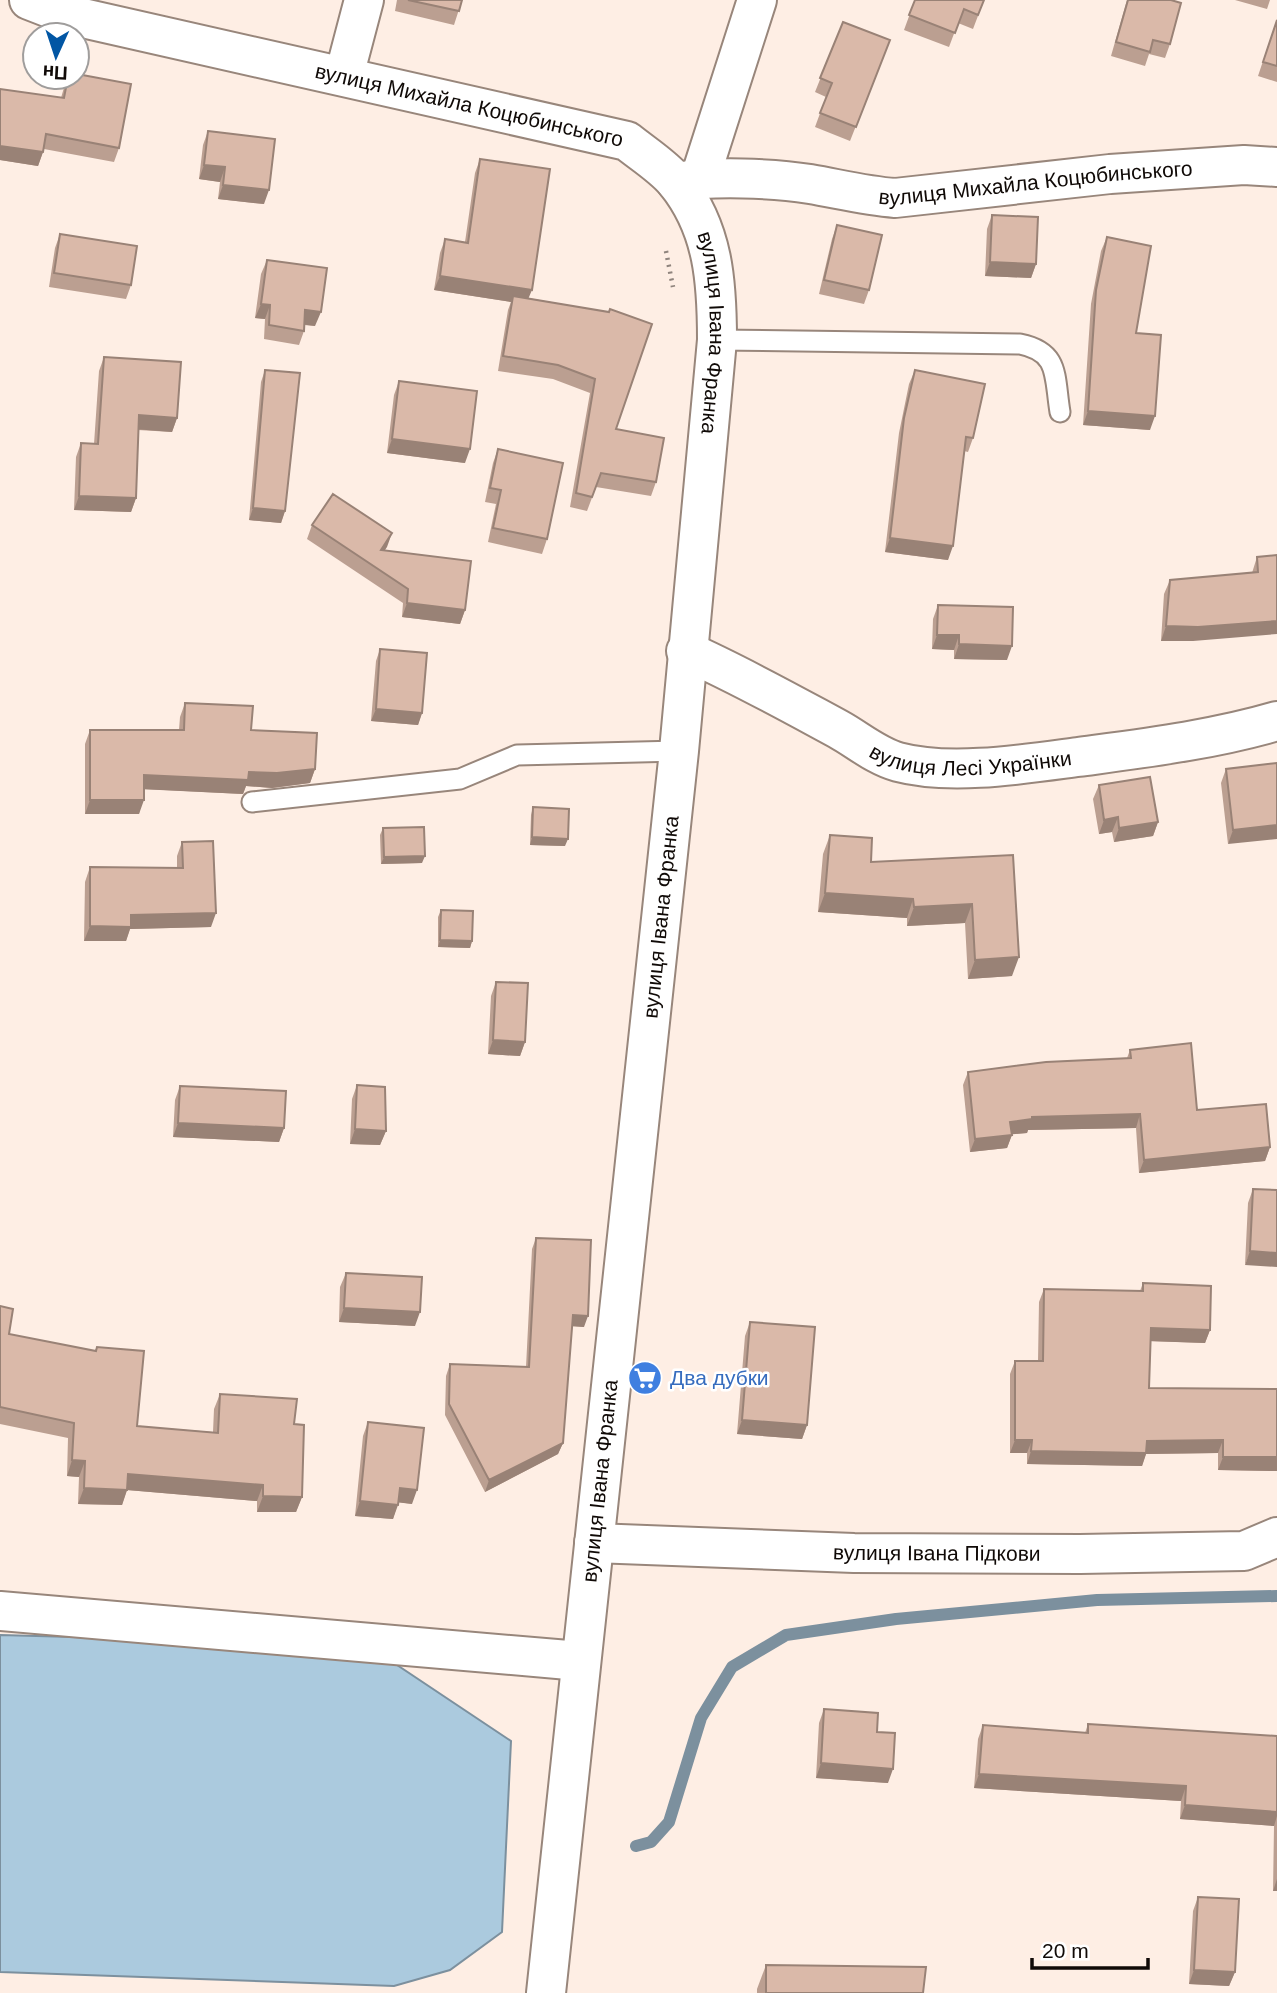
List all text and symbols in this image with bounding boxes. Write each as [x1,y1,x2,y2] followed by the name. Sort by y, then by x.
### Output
[21,21,91,91] north arrow
[313,59,626,151] street label: вулиця Михайла Коцюбинського
[42,61,68,84] text: Пн
[878,156,1193,209] street label: вулиця Михайла Коцюбинського
[693,228,729,435] street label: вулиця Івана Франка
[866,739,1073,780] street label: вулиця Лесі Українки
[638,814,683,1019] street label: вулиця Івана Франка
[626,1359,664,1397] supermarket icon: Два дубки
[670,1366,769,1389] place label: Два дубки
[577,1378,622,1583] street label: вулиця Івана Франка
[833,1540,1041,1565] street label: вулиця Івана Підкови
[1032,1926,1148,1970] scale bar
[1042,1939,1089,1962] text: 20 m

